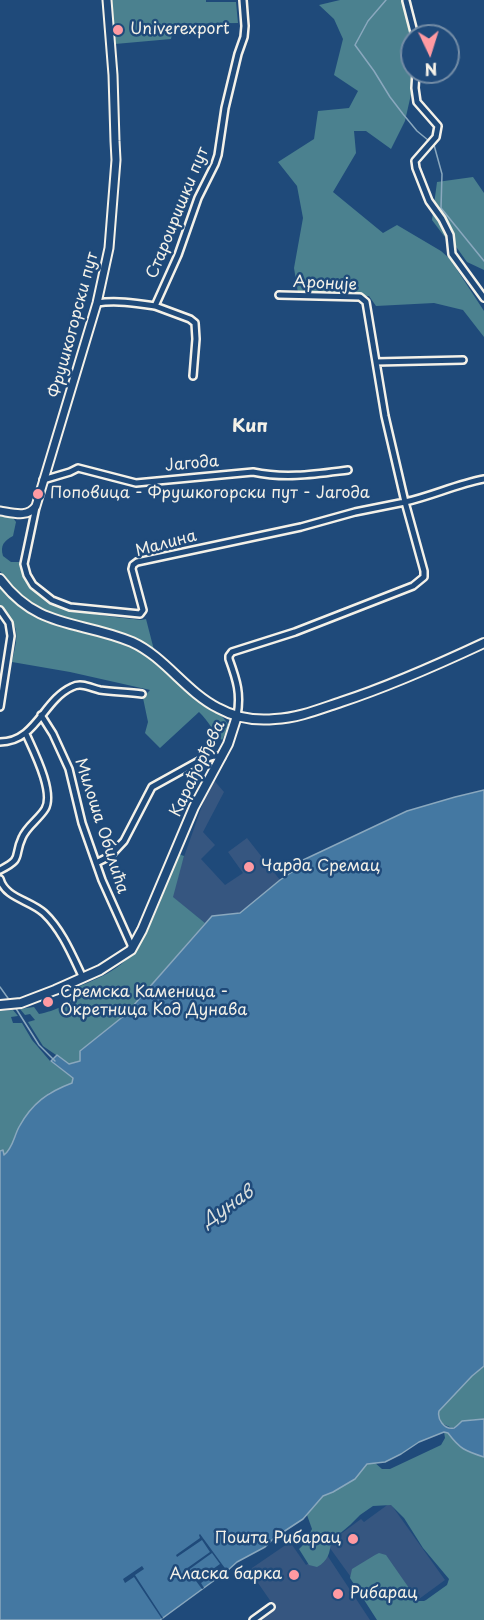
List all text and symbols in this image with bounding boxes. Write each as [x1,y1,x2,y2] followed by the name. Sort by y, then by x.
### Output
[130,20,229,40] place label: Univerexport
[111,23,125,37] marker: Univerexport
[400,24,460,84] north arrow
[424,58,438,82] text: N
[143,144,213,282] street label: Староиришки пут
[45,250,103,400] street label: Фрушкогорски пут
[293,273,357,295] street label: Ароније
[232,416,268,438] district label: Кип
[164,452,220,476] street label: Јагода
[50,484,370,504] place label: Поповица - Фрушкогорски пут - Јагода
[31,487,45,501] marker: Поповица - Фрушкогорски пут - Јагода
[133,527,199,561] street label: Малина
[167,718,229,820] street label: Карађорђева
[70,756,132,896] street label: Милоша Обилића
[261,857,380,877] place label: Чарда Сремац
[242,860,256,874] marker: Чарда Сремац
[60,983,247,1021] place label: Сремска Каменица - Окретница Код Дунава
[41,995,55,1009] marker: Сремска Каменица - Окретница Код Дунава
[198,1182,258,1232] water label: Дунав
[215,1529,341,1549] place label: Пошта Рибарац
[346,1532,360,1546] marker: Пошта Рибарац
[170,1565,282,1585] place label: Аласка барка
[287,1568,301,1582] marker: Аласка барка
[350,1584,418,1604] place label: Рибарац
[331,1587,345,1601] marker: Рибарац

